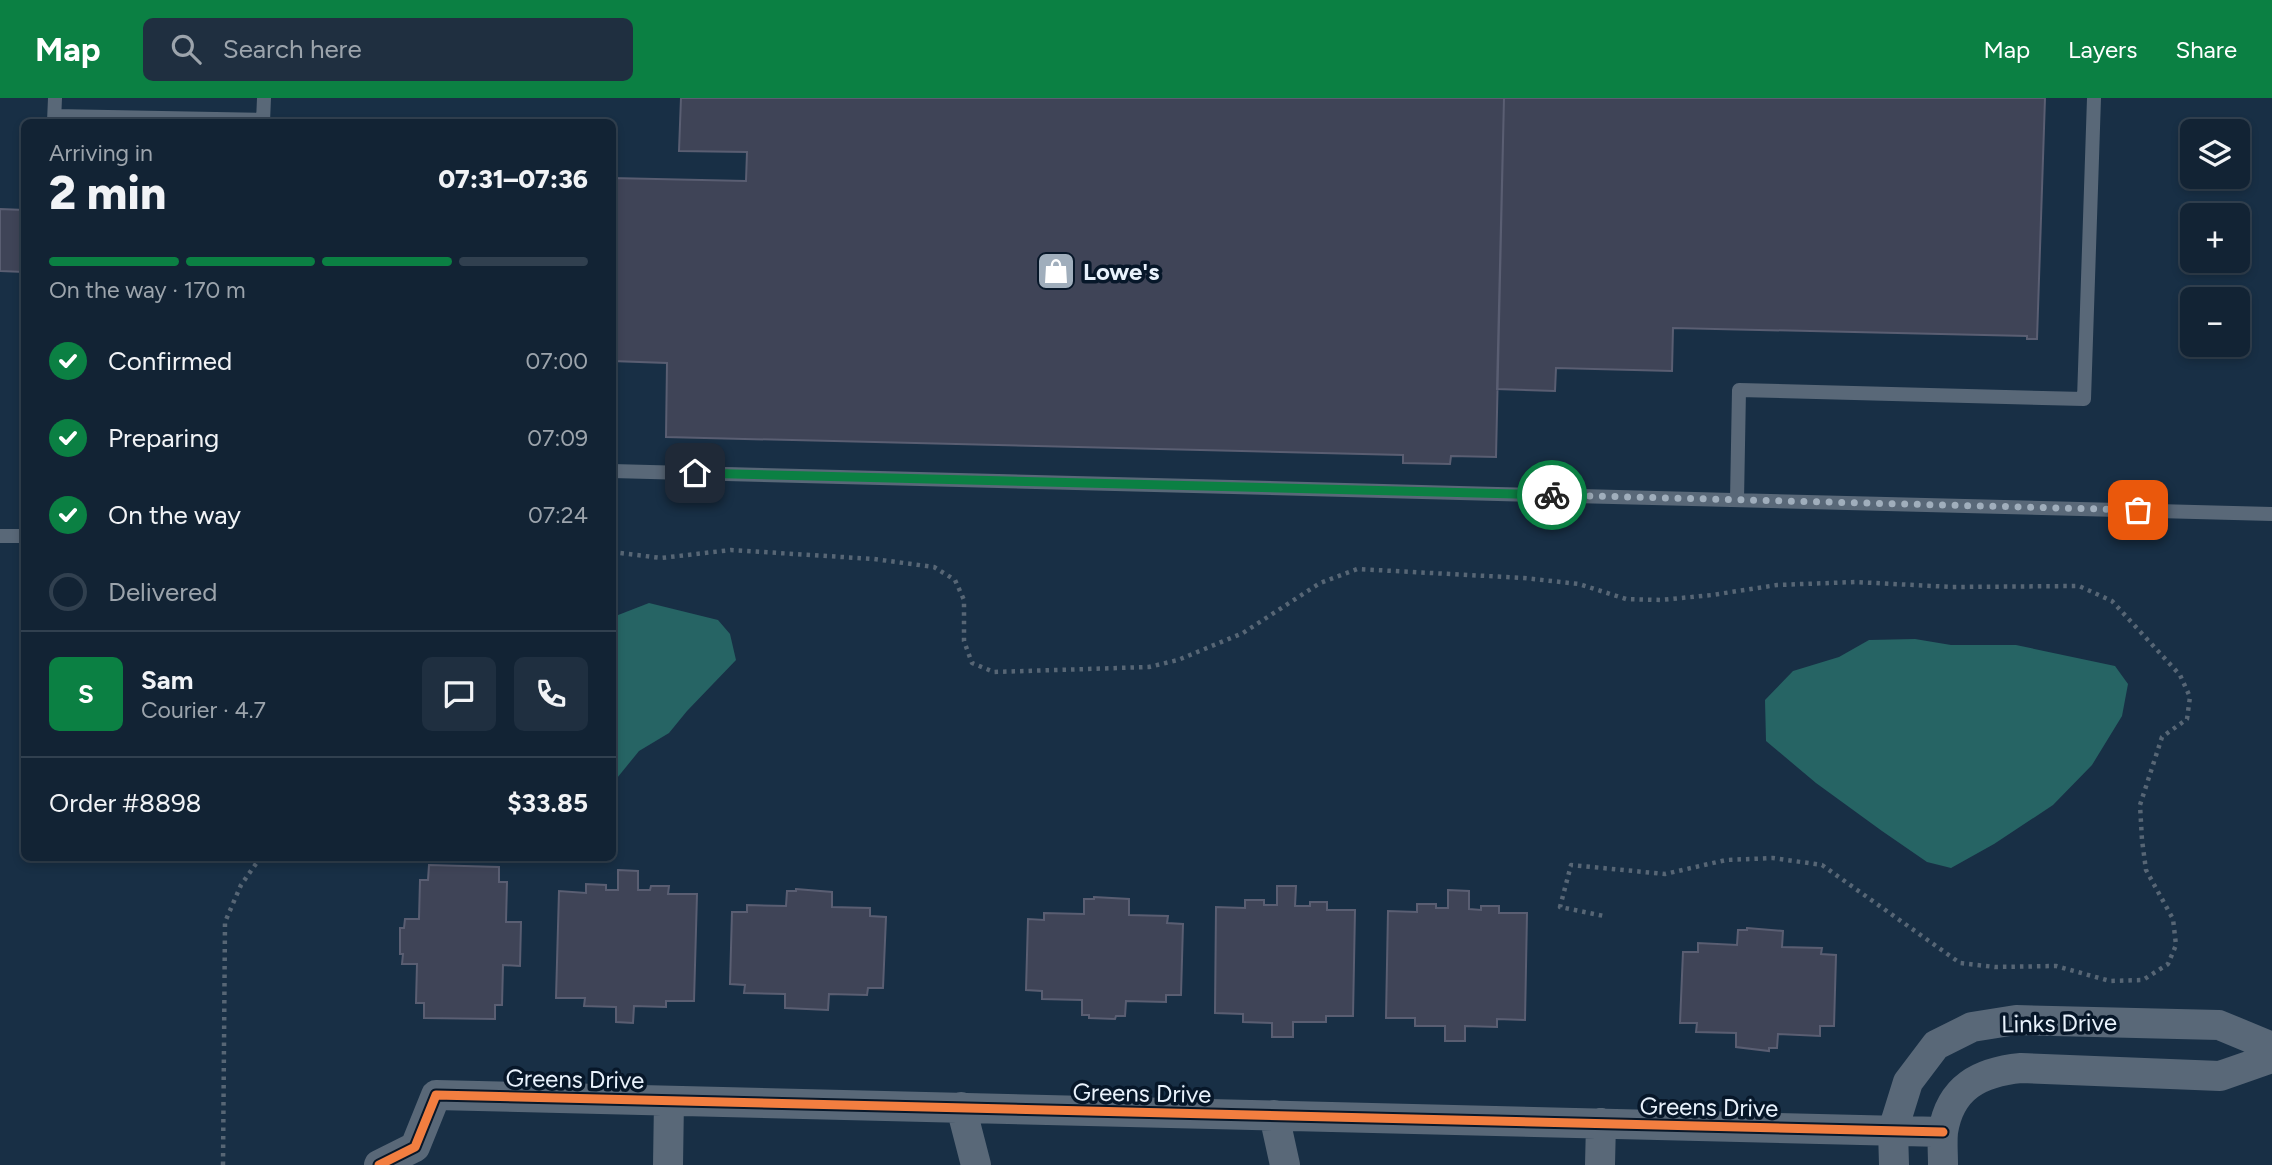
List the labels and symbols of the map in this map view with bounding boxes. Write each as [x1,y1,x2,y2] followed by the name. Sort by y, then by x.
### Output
[1035,250,1077,292] shop icon: Lowe's
[1083,257,1159,286] place label: Lowe's
[665,443,725,503] pin
[1517,460,1587,530] courier
[2108,480,2168,540] pin
[2001,1007,2117,1039] street label: Links Drive
[505,1063,645,1095] street label: Greens Drive
[1072,1077,1212,1109] street label: Greens Drive
[1639,1091,1779,1123] street label: Greens Drive

